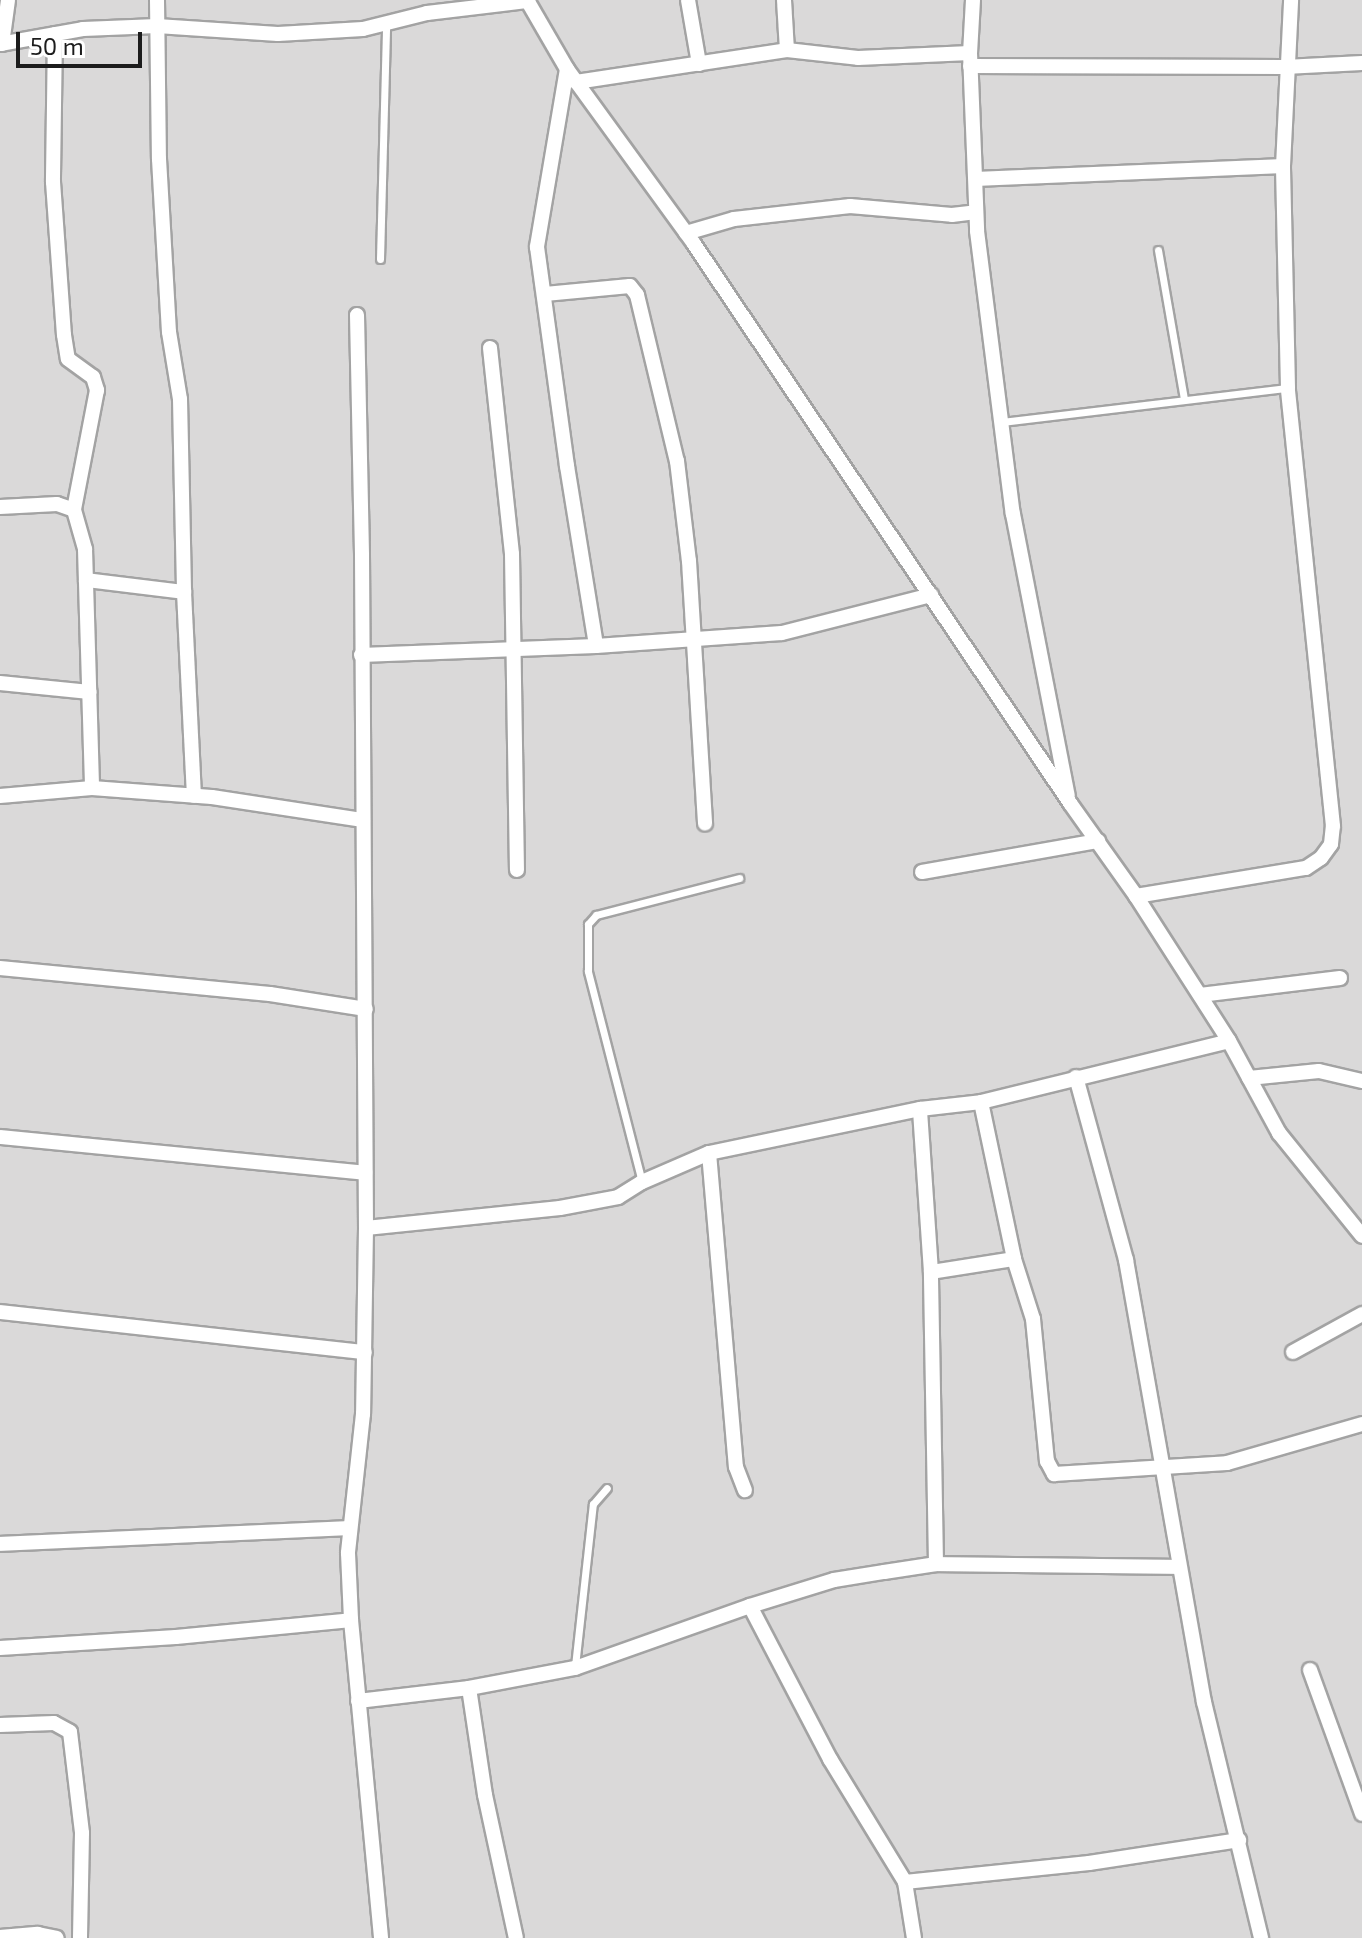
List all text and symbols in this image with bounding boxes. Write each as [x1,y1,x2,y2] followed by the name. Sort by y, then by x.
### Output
[20,16,146,66] scale bar
[30,31,84,60] text: 50 m

